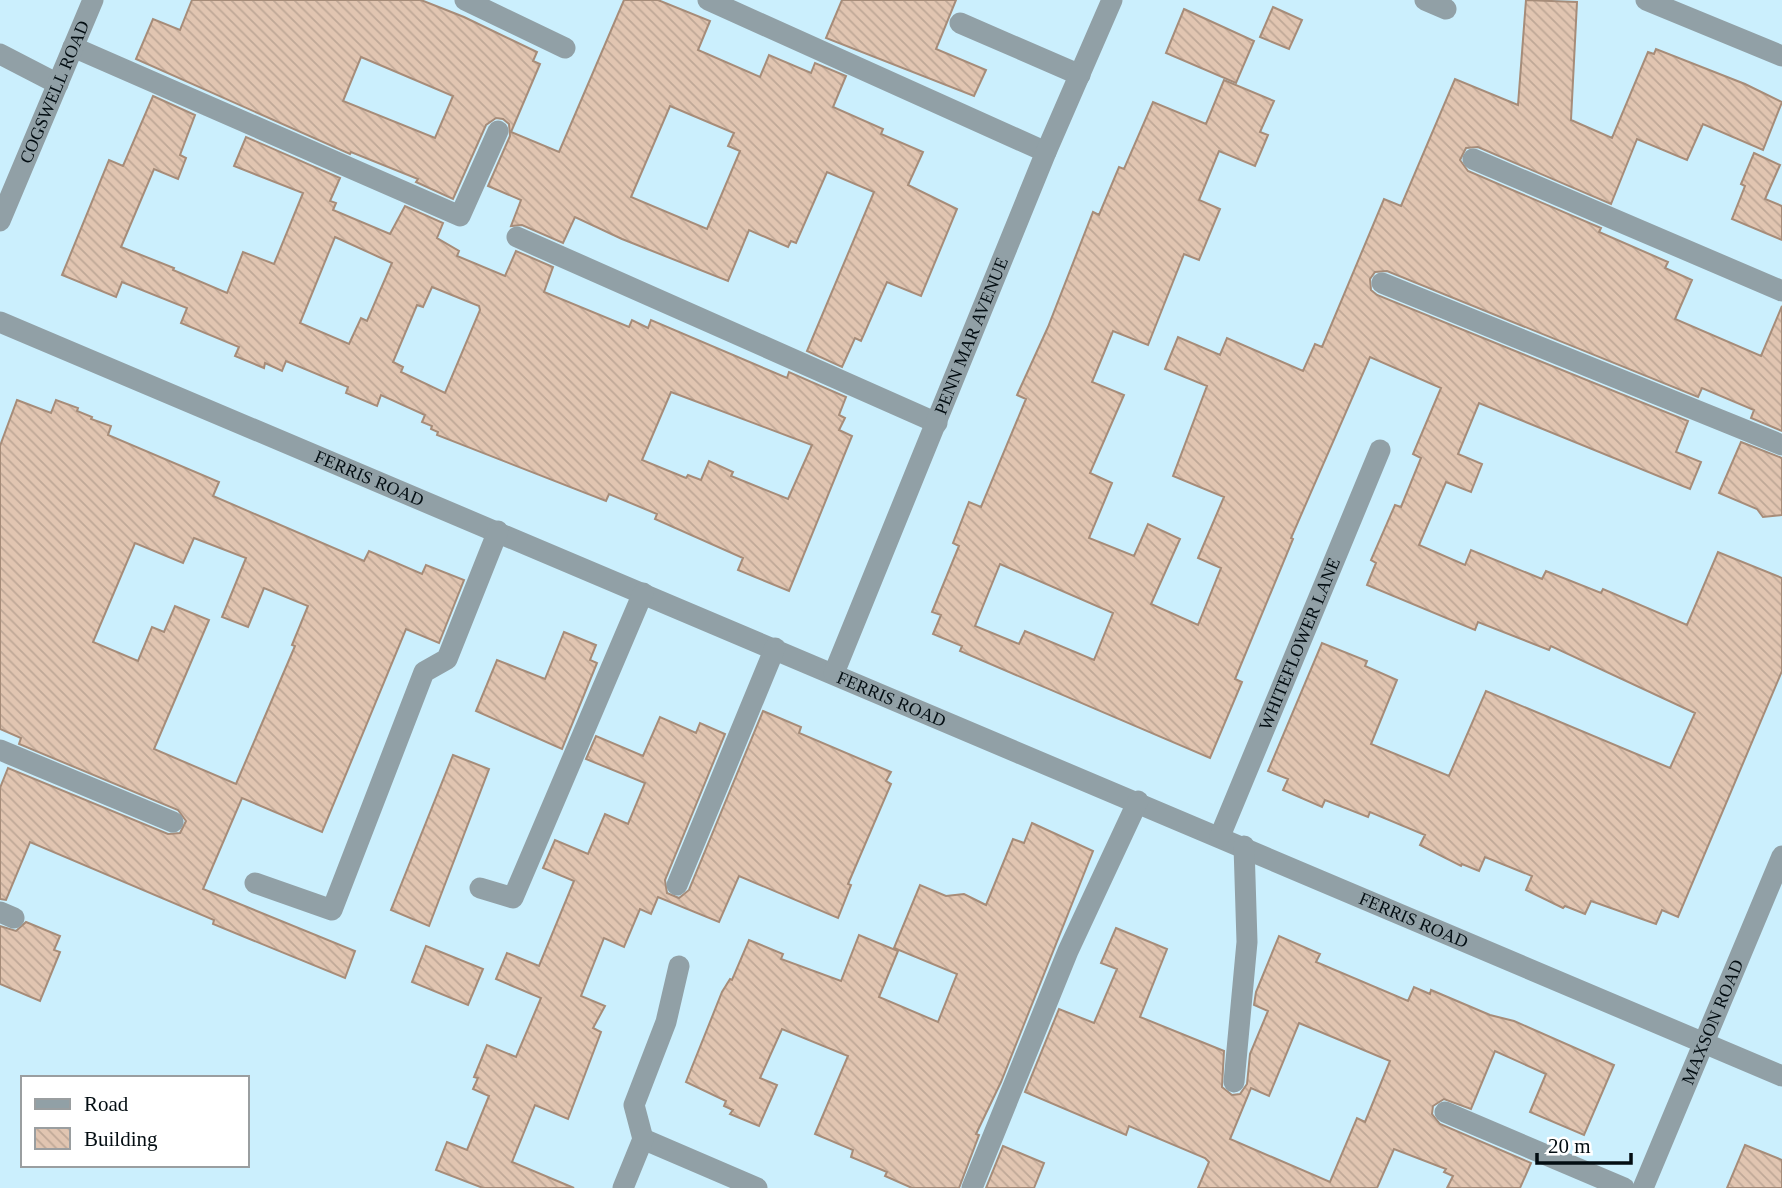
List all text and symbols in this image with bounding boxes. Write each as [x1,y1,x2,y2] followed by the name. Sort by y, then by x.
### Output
[15,18,93,166] street label: COGSWELL ROAD
[930,254,1012,417] street label: PENN MAR AVENUE
[312,446,427,510] street label: FERRIS ROAD
[1255,555,1344,733] street label: WHITEFLOWER LANE
[834,667,949,731] street label: FERRIS ROAD
[1356,888,1471,952] street label: FERRIS ROAD
[1678,957,1748,1087] street label: MAXSON ROAD
[21,1076,248,1167] legend
[84,1092,129,1116] text: Road
[1537,1122,1632,1166] scale bar
[84,1127,158,1151] text: Building
[1548,1134,1591,1158] text: 20 m

